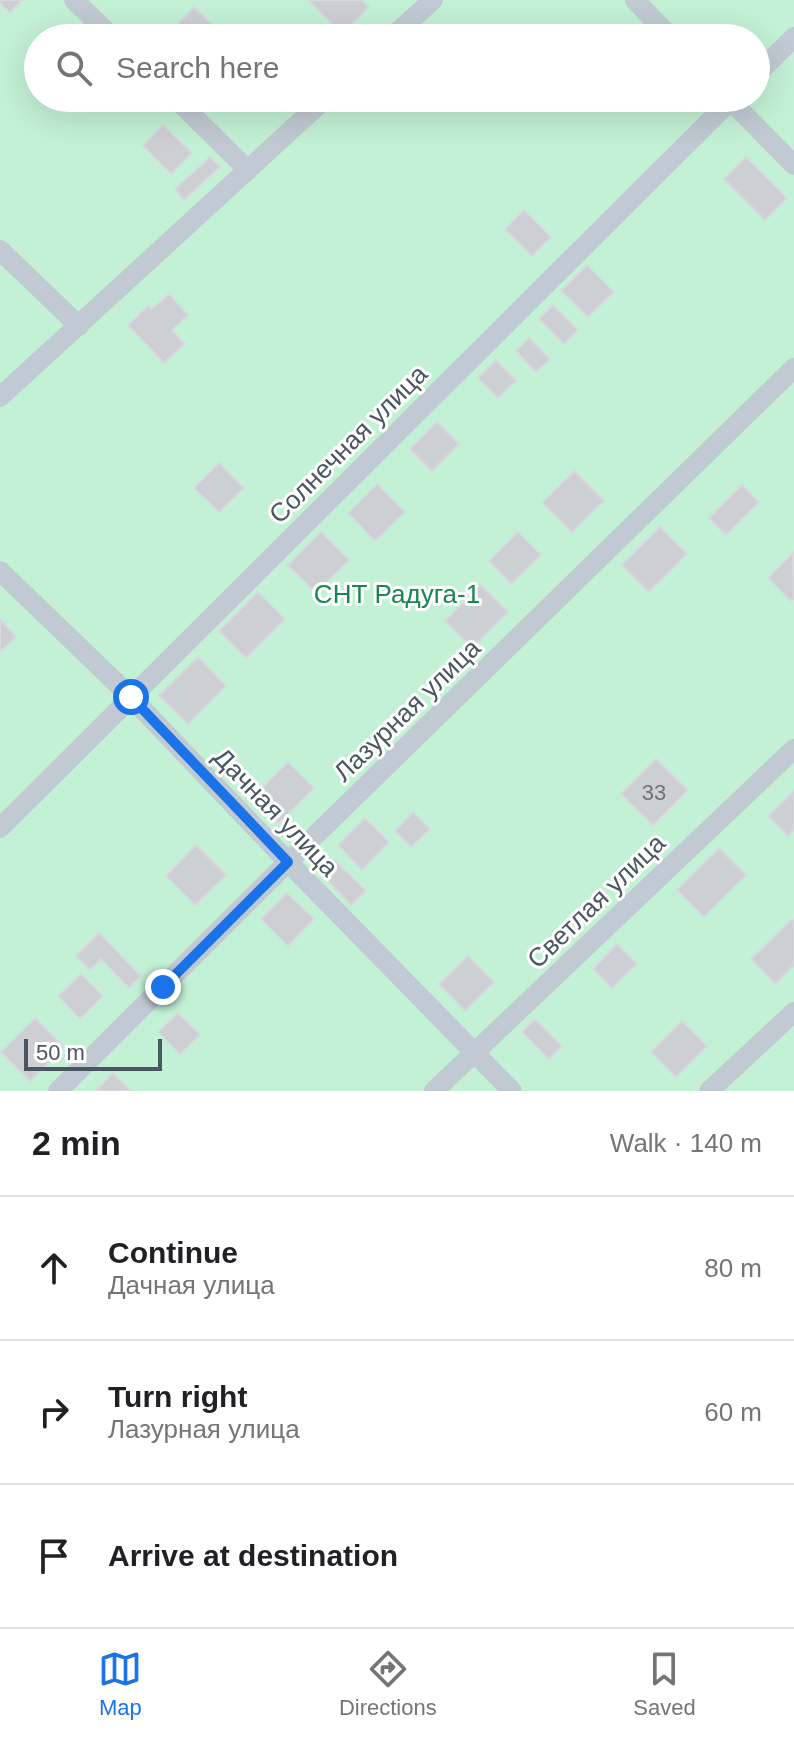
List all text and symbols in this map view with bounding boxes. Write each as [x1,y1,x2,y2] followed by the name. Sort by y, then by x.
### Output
[24,24,770,112] search box
[52,46,96,90] icon: search
[116,51,279,84] text: Search here
[263,358,434,529] street label: Солнечная улица
[314,579,480,609] park label: СНТ Радуга-1
[328,632,487,787] street label: Лазурная улица
[113,679,149,715] route start
[207,742,345,883] street label: Дачная улица
[642,780,666,805] house number: 33
[521,827,671,974] street label: Светлая улица
[145,969,181,1005] route end
[24,1035,162,1071] scale bar
[36,1040,85,1065] text: 50 m
[32,1124,121,1162] text: 2 min
[610,1128,762,1158] text: Walk · 140 m
[108,1236,238,1269] text: Continue
[32,1246,76,1290] icon: ahead
[704,1253,762,1283] text: 80 m
[108,1270,275,1300] text: Дачная улица
[108,1380,247,1413] text: Turn right
[32,1390,76,1434] icon: right
[704,1397,762,1427] text: 60 m
[108,1414,300,1444] text: Лазурная улица
[32,1534,76,1578] icon: arrive
[108,1539,398,1572] text: Arrive at destination
[98,1647,142,1721] tab: Map
[339,1647,437,1721] tab: Directions
[633,1647,696,1721] tab: Saved

